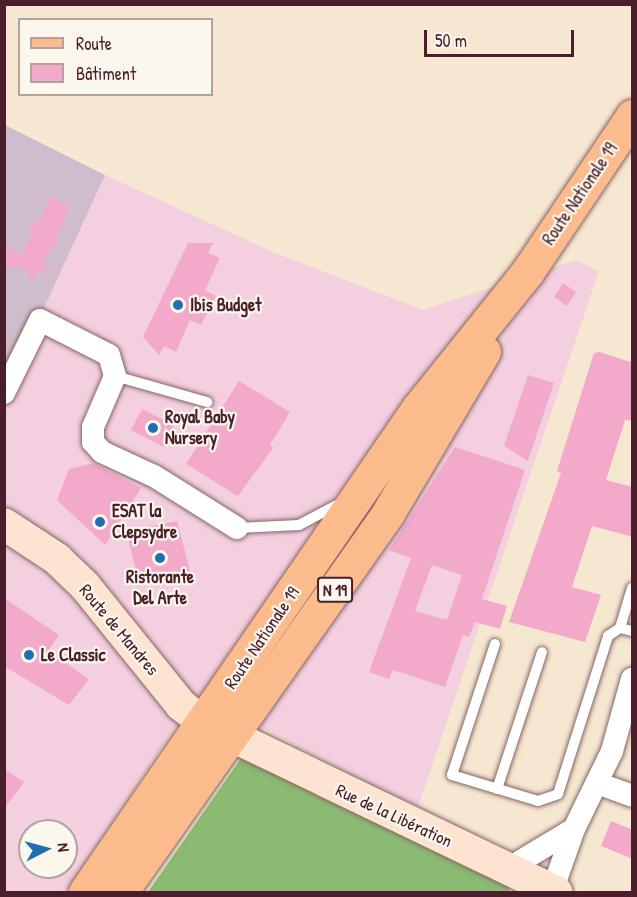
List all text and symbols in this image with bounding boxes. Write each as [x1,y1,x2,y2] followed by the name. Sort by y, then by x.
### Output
[18,18,213,96] legend
[427,18,577,56] scale bar
[435,28,467,53] text: 50 m
[76,31,112,56] text: Route
[76,61,136,86] text: Bâtiment
[538,139,622,249] street label: Route Nationale 19
[190,294,261,316] place label: Ibis Budget
[171,298,185,312] marker: Ibis Budget
[165,407,235,450] place label: Royal Baby Nursery
[146,421,160,435] marker: Royal Baby Nursery
[112,501,177,544] place label: ESAT la Clepsydre
[93,515,107,529] marker: ESAT la Clepsydre
[153,551,167,565] marker: Ristorante Del Arte
[126,567,194,610] place label: Ristorante Del Arte
[317,577,353,603] road number: N 19
[75,580,163,680] street label: Route de Mandres
[220,583,304,693] street label: Route Nationale 19
[41,644,106,666] place label: Le Classic
[22,648,36,662] marker: Le Classic
[332,780,456,852] street label: Rue de la Libération
[18,819,78,879] north arrow
[53,842,75,853] text: N

